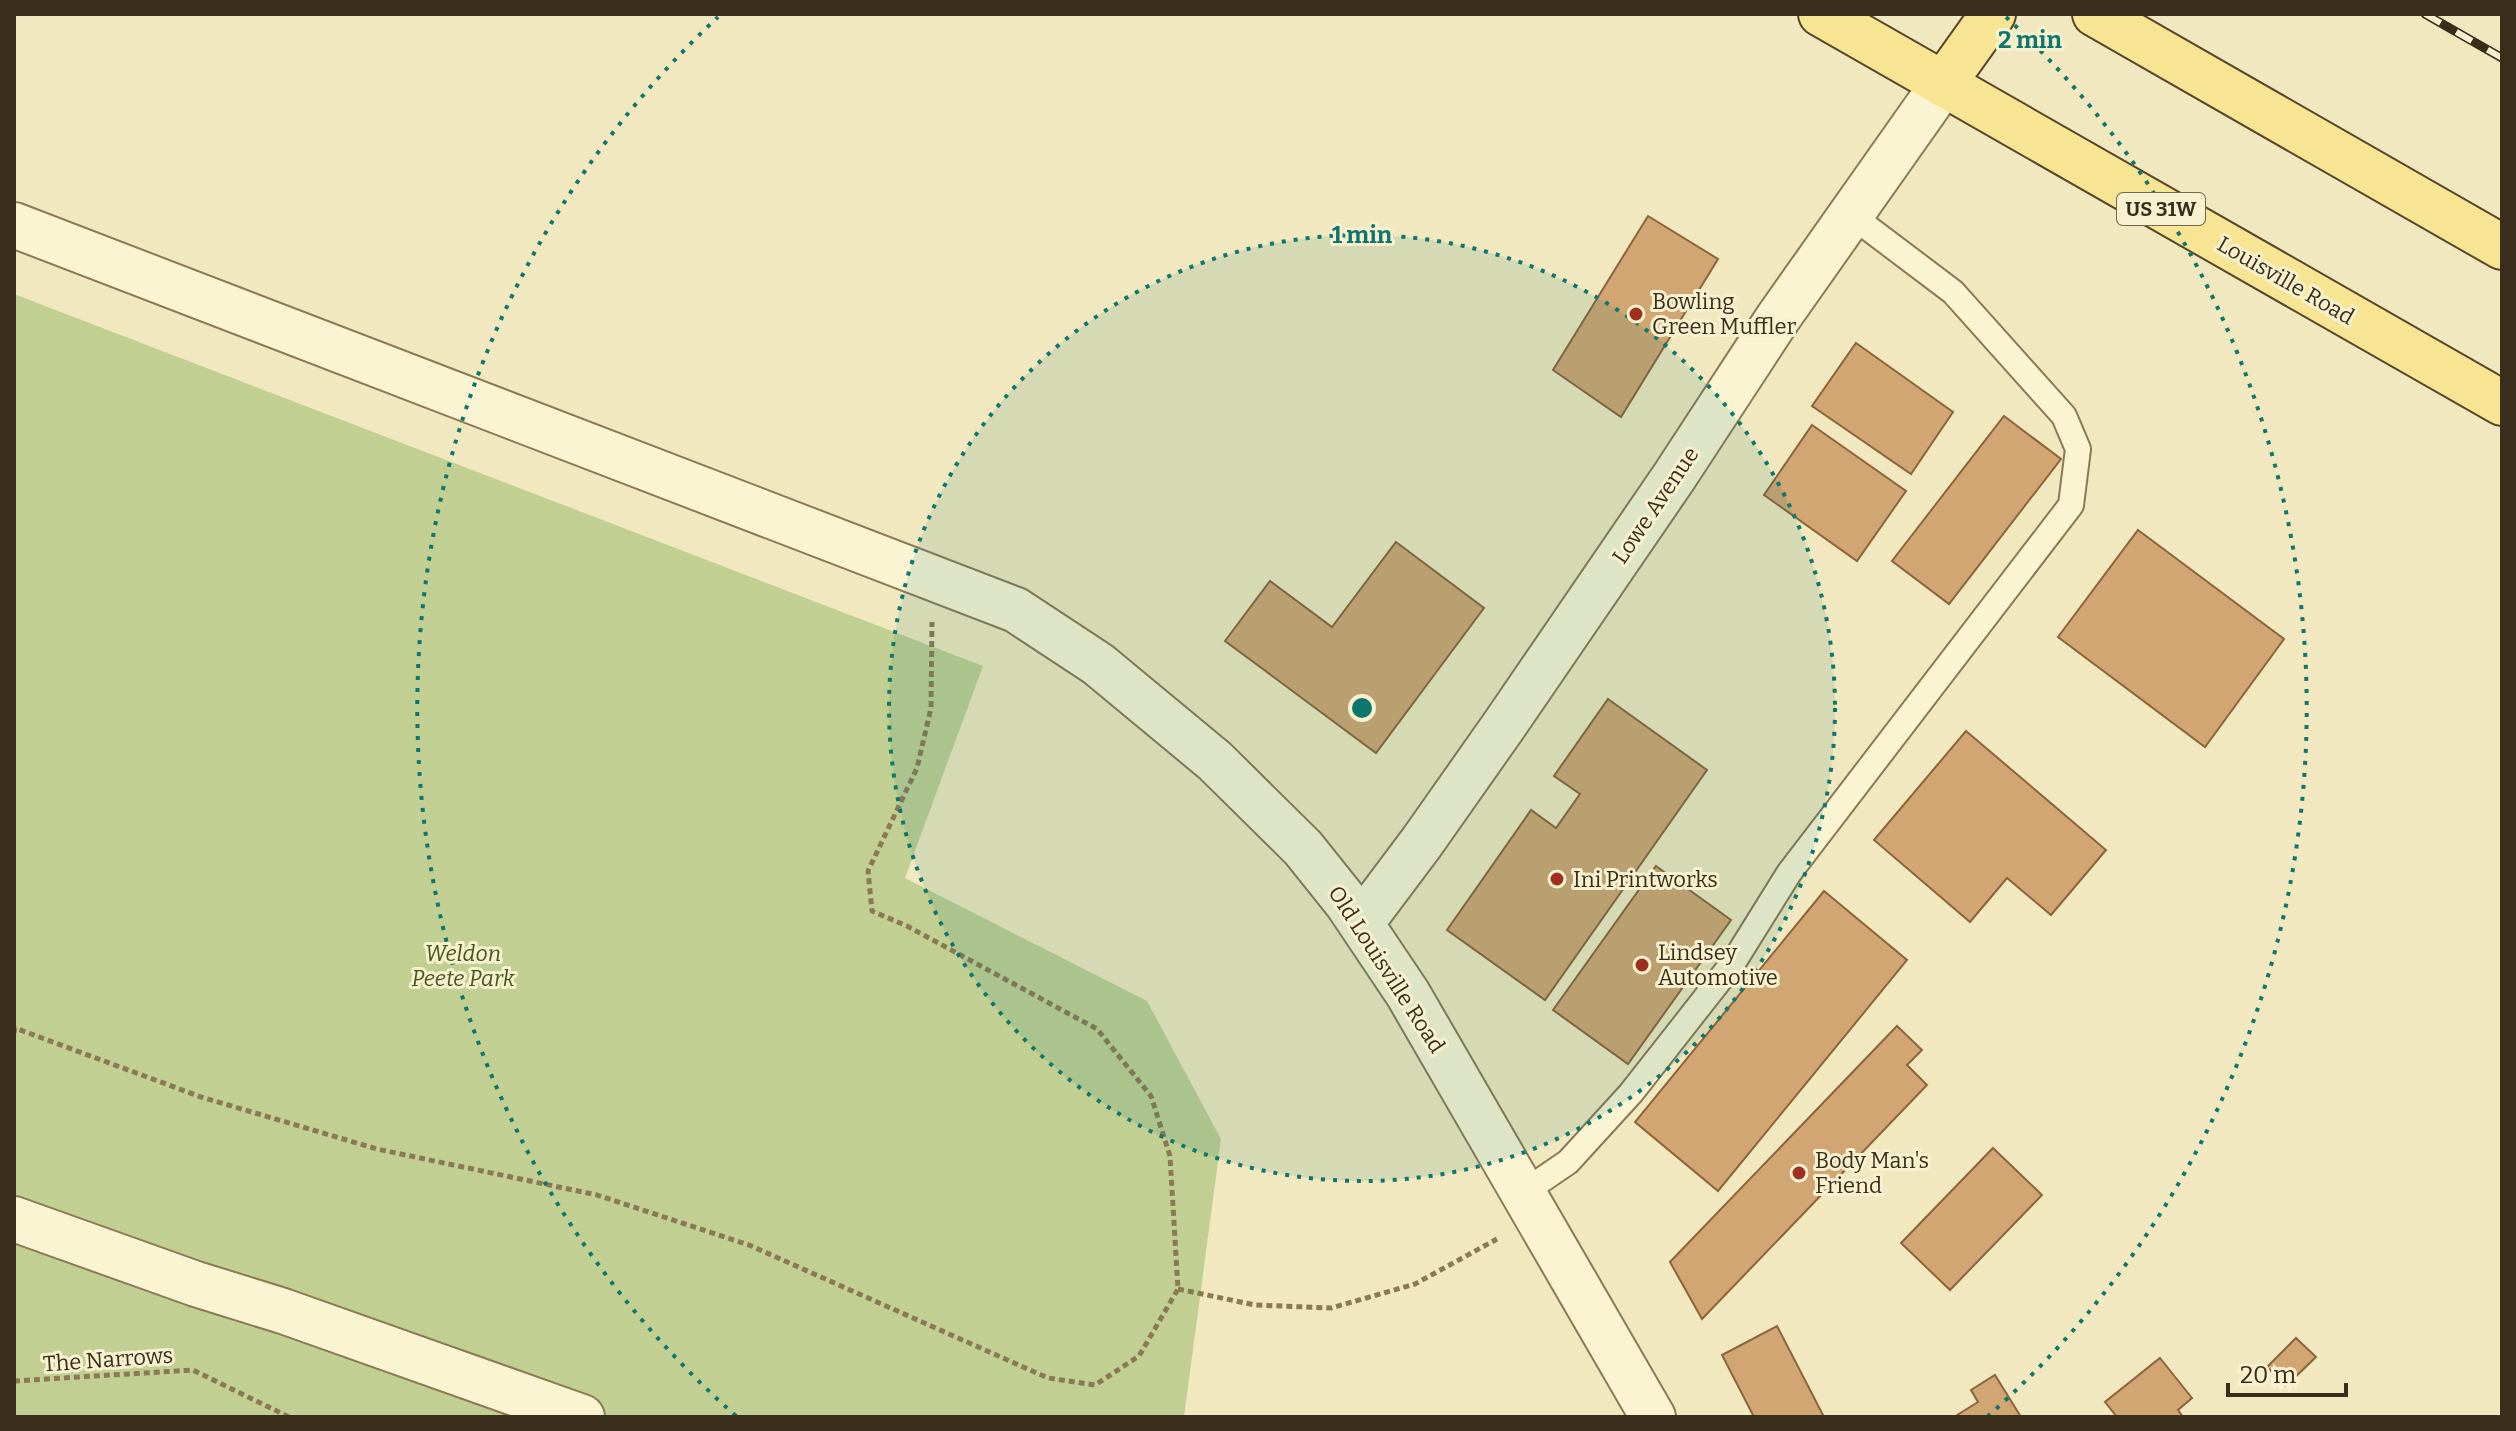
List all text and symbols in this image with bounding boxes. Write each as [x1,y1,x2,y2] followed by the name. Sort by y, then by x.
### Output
[1998,26,2062,54] text: 2 min
[2117,193,2205,225] road number: US 31W
[1332,221,1393,249] text: 1 min
[2212,230,2359,331] street label: Louisville Road
[1652,288,1797,340] place label: Bowling Green Muffler
[1627,305,1645,323] marker: Bowling Green Muffler
[1606,442,1704,569] street label: Lowe Avenue
[1348,694,1376,722] centre of rings
[1573,866,1718,893] place label: Ini Printworks
[1548,870,1566,888] marker: Ini Printworks
[1323,881,1451,1058] street label: Old Louisville Road
[1658,939,1778,991] place label: Lindsey Automotive
[411,940,516,992] park label: Weldon Peete Park
[1633,956,1651,974] marker: Lindsey Automotive
[1815,1147,1929,1199] place label: Body Man's Friend
[1790,1164,1808,1182] marker: Body Man's Friend
[42,1341,174,1378] street label: The Narrows
[2228,1347,2346,1397] scale bar
[2240,1361,2296,1389] text: 20 m

